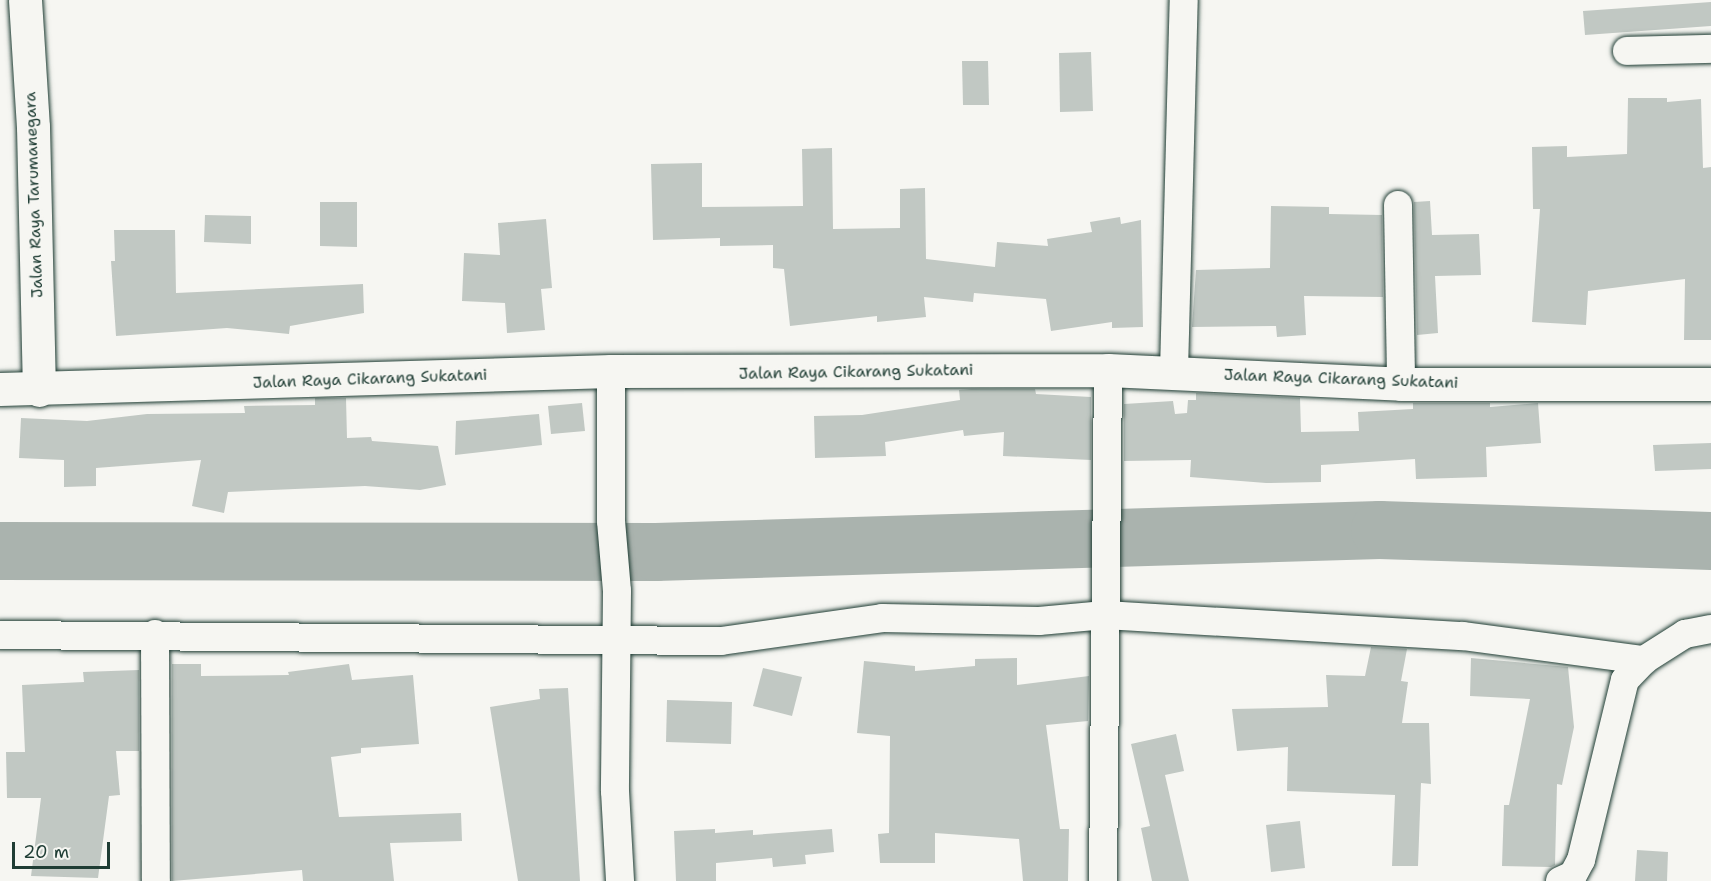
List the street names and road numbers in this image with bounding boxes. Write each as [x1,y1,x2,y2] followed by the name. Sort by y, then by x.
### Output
[21,92,47,298] street label: Jalan Raya Tarumanegara
[738,360,974,384] street label: Jalan Raya Cikarang Sukatani
[252,365,488,393] street label: Jalan Raya Cikarang Sukatani
[1223,365,1459,393] street label: Jalan Raya Cikarang Sukatani

